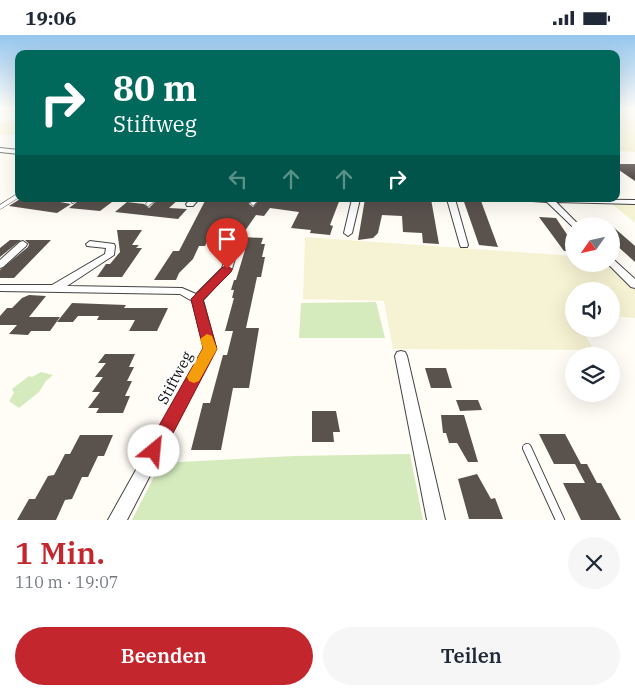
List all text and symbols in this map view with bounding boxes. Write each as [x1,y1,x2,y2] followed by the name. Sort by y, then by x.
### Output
[25,6,76,30] text: 19:06
[113,65,197,111] text: 80 m
[30,70,95,135] icon: right
[113,109,197,138] text: Stiftweg
[224,165,252,193] icon: left
[277,165,305,193] icon: ahead
[330,165,358,193] icon: ahead
[383,165,411,193] icon: right
[565,217,620,273] north arrow
[565,217,620,402] map controls
[206,218,248,269] pin
[213,225,241,253] icon: arrive
[565,282,620,337] button: sound
[565,347,620,402] button: layers
[153,348,196,407] street label: Stiftweg
[127,424,179,476] position arrow
[15,533,105,572] text: 1 Min.
[568,537,620,589] button: close
[15,572,118,592] text: 110 m · 19:07
[15,627,313,685] button: Beenden
[323,627,620,685] button: Teilen

